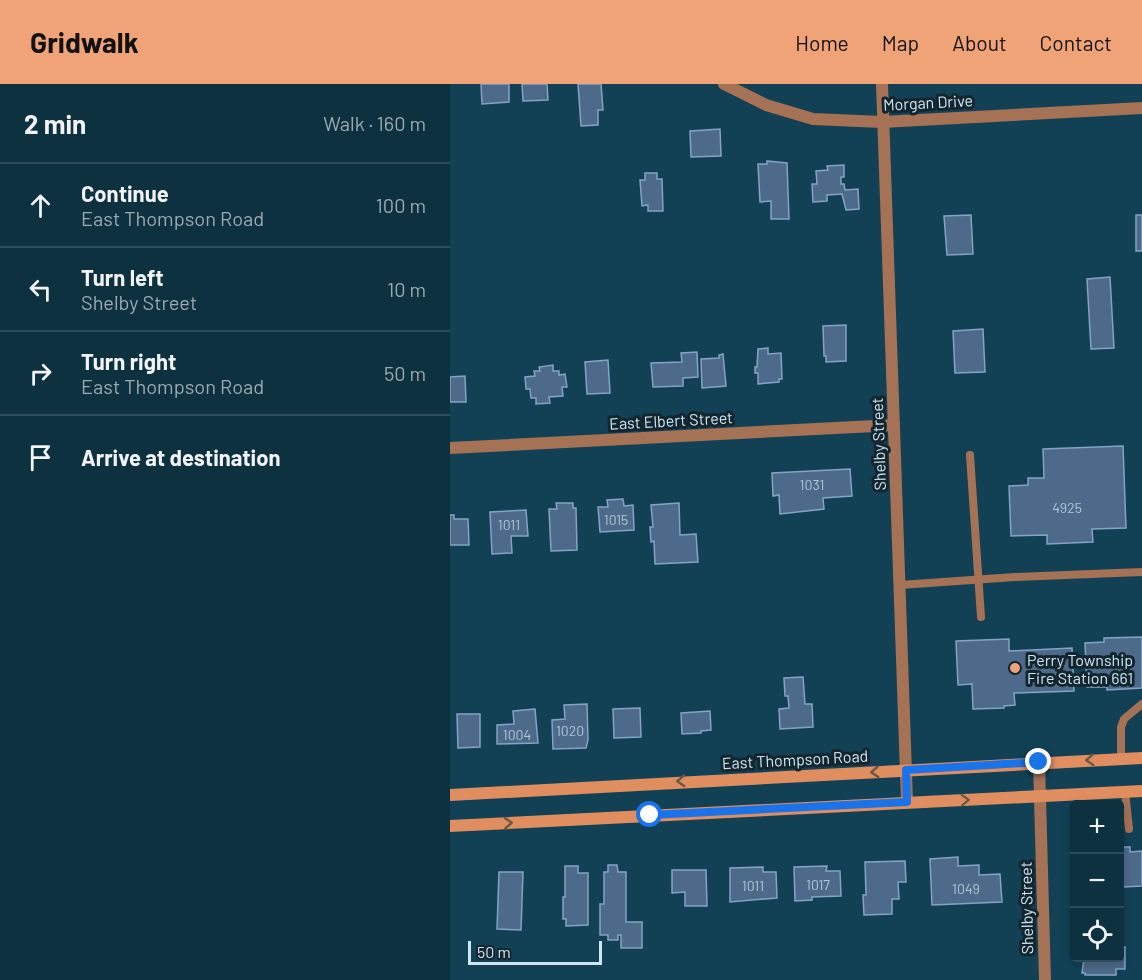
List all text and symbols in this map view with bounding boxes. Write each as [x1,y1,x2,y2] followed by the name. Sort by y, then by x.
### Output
[30,25,139,59] text: Gridwalk
[795,30,849,55] text: Home
[882,30,919,55] text: Map
[952,30,1007,55] text: About
[1040,30,1112,55] text: Contact
[883,90,973,114] street label: Morgan Drive
[24,108,86,139] text: 2 min
[323,111,426,135] text: Walk · 160 m
[81,180,169,206] text: Continue
[24,189,57,222] icon: ahead
[376,193,426,217] text: 100 m
[81,206,264,230] text: East Thompson Road
[81,264,164,290] text: Turn left
[24,273,57,306] icon: left
[387,277,426,301] text: 10 m
[81,290,197,314] text: Shelby Street
[81,348,176,374] text: Turn right
[24,357,57,390] icon: right
[384,361,426,385] text: 50 m
[81,374,264,398] text: East Thompson Road
[867,397,889,491] street label: Shelby Street
[609,407,733,433] street label: East Elbert Street
[24,441,57,474] icon: arrive
[81,444,280,470] text: Arrive at destination
[800,476,824,493] house number: 1031
[1052,499,1082,516] house number: 4925
[604,511,628,528] house number: 1015
[498,516,520,533] house number: 1011
[1027,650,1133,687] place label: Perry Township Fire Station 661
[1008,661,1022,675] marker: Perry Township Fire Station 661
[556,722,584,739] house number: 1020
[503,726,531,743] house number: 1004
[721,746,869,772] street label: East Thompson Road
[1025,748,1051,774] route end
[1086,754,1095,767] one-way arrow
[871,765,880,778] one-way arrow
[676,775,685,788] one-way arrow
[961,793,970,806] one-way arrow
[1070,800,1124,962] map controls
[1070,800,1124,854] button: +
[636,801,662,827] route start
[504,816,513,829] one-way arrow
[1070,854,1124,908] button: −
[1016,861,1036,955] street label: Shelby Street
[806,876,830,893] house number: 1017
[742,877,764,894] house number: 1011
[952,880,980,897] house number: 1049
[1070,908,1124,962] button: locate
[468,938,602,966] scale bar
[477,942,511,961] text: 50 m

